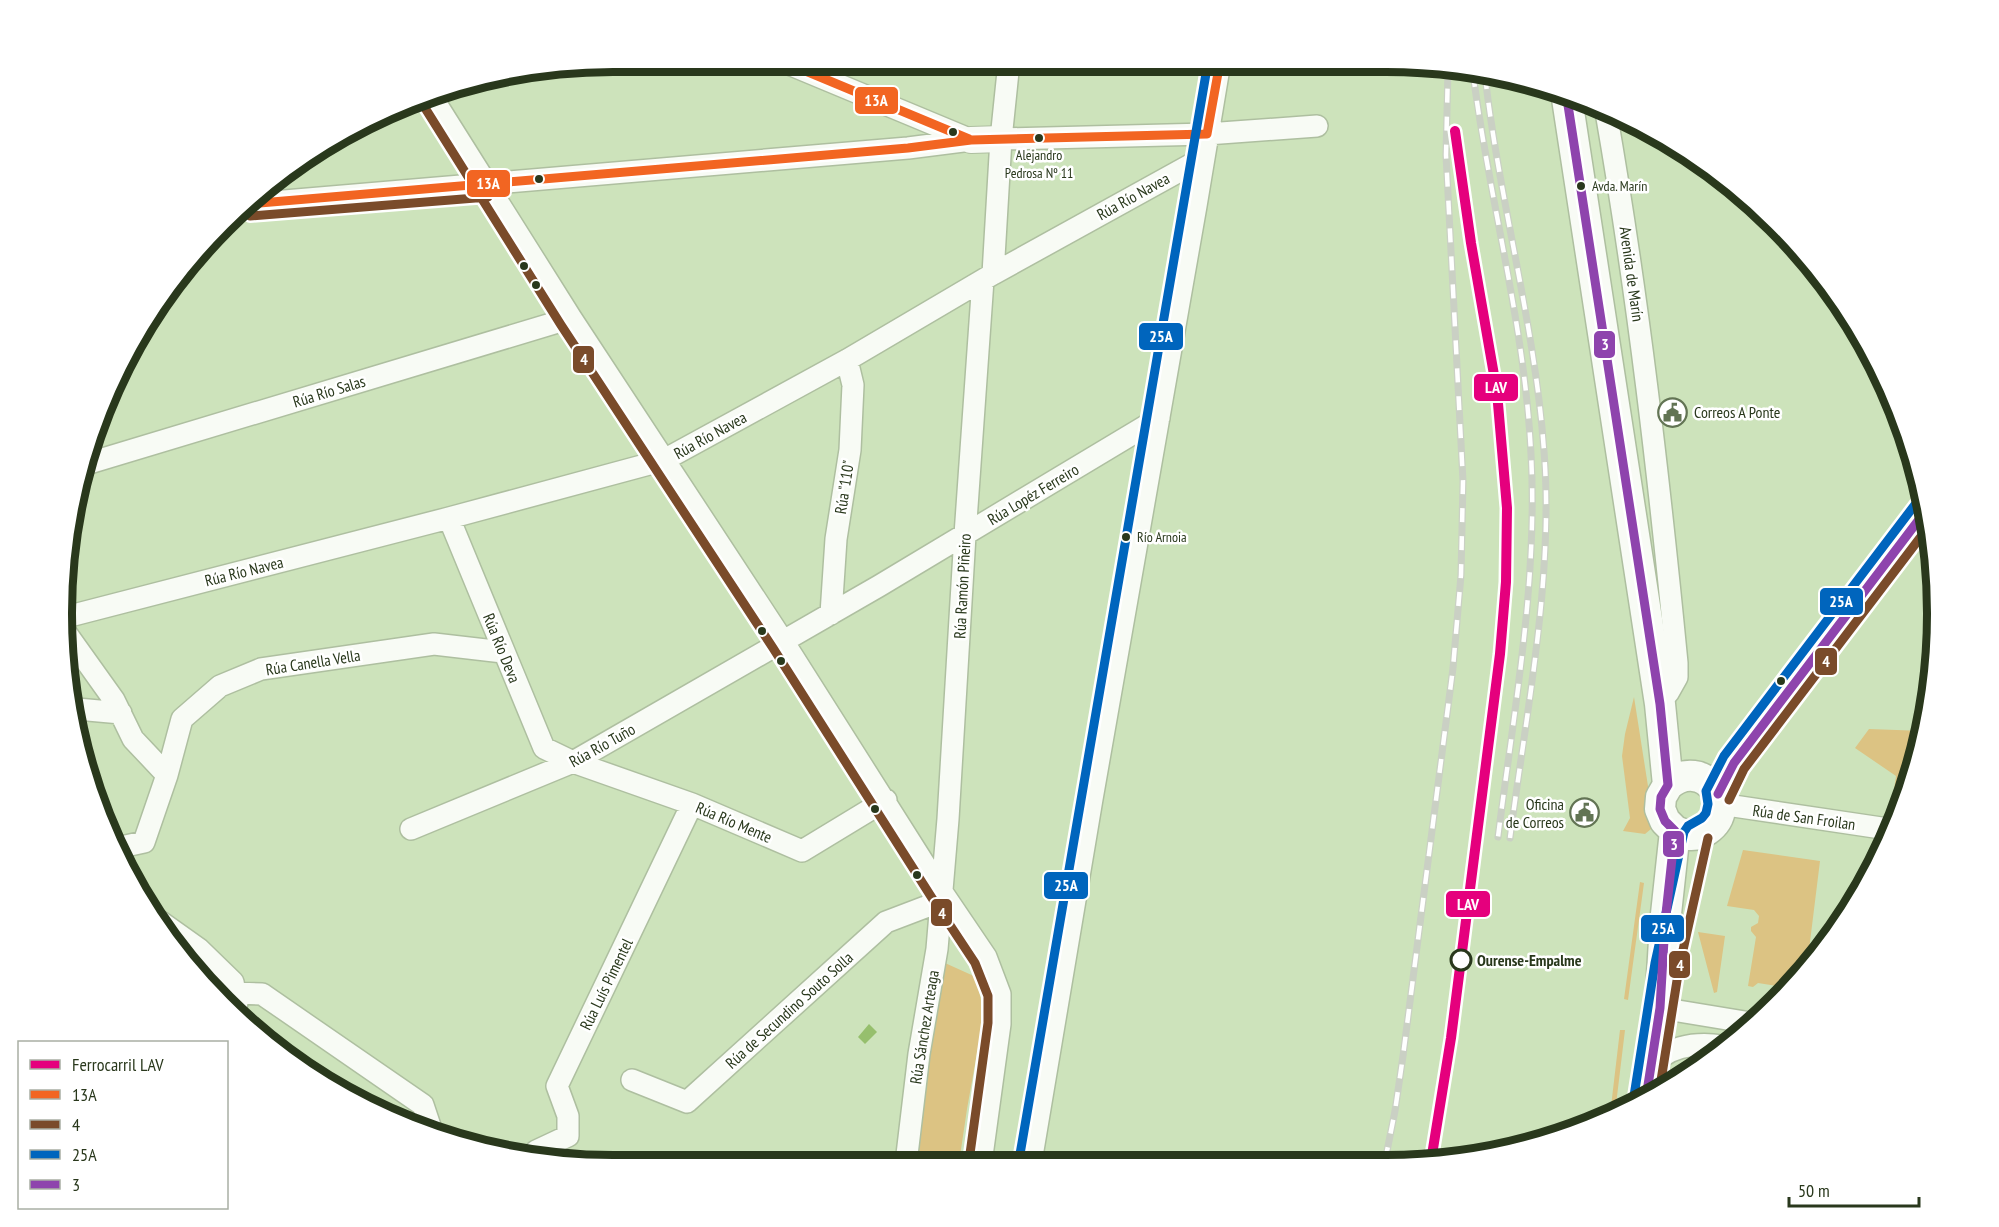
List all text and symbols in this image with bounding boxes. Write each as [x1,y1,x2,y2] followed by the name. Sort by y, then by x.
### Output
[854,86,899,115] line badge: 13A
[864,90,889,110] text: 13A
[947,126,959,138] unlabelled marker
[1033,132,1045,144] marker: Alejandro Pedrosa Nº 11
[1005,146,1073,182] place label: Alejandro Pedrosa Nº 11
[1093,168,1173,224] street label: Rúa Río Navea
[466,169,511,198] line badge: 13A
[476,173,501,193] text: 13A
[533,173,545,185] unlabelled marker
[1592,177,1647,195] place label: Avda. Marín
[1575,180,1587,192] marker: Avda. Marín
[1615,225,1649,323] street label: Avenida de Marín
[518,260,530,272] unlabelled marker
[530,279,542,291] unlabelled marker
[1138,322,1184,351] line badge: 25A
[1149,326,1174,346] text: 25A
[1593,330,1616,359] line badge: 3
[1601,334,1609,354] text: 3
[572,345,595,374] line badge: 4
[580,349,588,369] text: 4
[290,371,368,411] street label: Rúa Río Salas
[1473,373,1519,402] line badge: LAV
[1485,377,1508,397] text: LAV
[1657,396,1689,428] public building icon: Correos A Ponte
[1694,402,1780,422] place label: Correos A Ponte
[670,407,750,463] street label: Rúa Río Navea
[830,459,858,515] street label: Rúa "110"
[984,459,1082,529] street label: Rúa Lopéz Ferreiro
[1137,528,1187,546] place label: Río Arnoia
[1120,531,1132,543] marker: Río Arnoia
[949,533,975,639] street label: Rúa Ramón Piñeiro
[203,552,285,590] street label: Rúa Río Navea
[1819,587,1864,616] line badge: 25A
[1829,591,1854,611] text: 25A
[479,610,525,686] street label: Rúa Río Deva
[756,625,768,637] unlabelled marker
[264,645,362,679] street label: Rúa Canella Vella
[1814,647,1838,676] line badge: 4
[1822,651,1830,671] text: 4
[775,655,787,667] unlabelled marker
[1775,675,1787,687] unlabelled marker
[566,719,638,771] street label: Rúa Río Tuño
[1506,794,1564,832] place label: Oficina de Correos
[693,797,775,847] street label: Rúa Río Mente
[1569,797,1601,829] public building icon: Oficina de Correos
[1751,800,1857,834] street label: Rúa de San Froilan
[869,803,881,815] unlabelled marker
[1662,830,1685,858] line badge: 3
[1670,834,1678,854] text: 3
[911,869,923,881] unlabelled marker
[1043,871,1089,900] line badge: 25A
[1054,875,1079,895] text: 25A
[1445,890,1491,918] line badge: LAV
[1457,894,1480,914] text: LAV
[930,898,953,927] line badge: 4
[938,903,946,923] text: 4
[1640,914,1685,943] line badge: 25A
[1651,918,1676,938] text: 25A
[575,935,637,1033] street label: Rúa Luís Pimentel
[721,947,857,1073] street label: Rúa de Secundino Souto Solla
[1450,949,1472,971] marker: Ourense-Empalme
[1477,950,1582,970] place label: Ourense-Empalme
[1668,950,1691,979] line badge: 4
[1676,955,1684,975] text: 4
[905,969,943,1085] street label: Rúa Sánchez Arteaga
[18,1041,228,1209] legend
[72,1053,164,1076] text: Ferrocarril LAV
[72,1083,97,1106] text: 13A
[72,1113,80,1136] text: 4
[72,1143,97,1166] text: 25A
[1789,1170,1920,1208] scale bar
[72,1173,80,1196] text: 3
[1798,1179,1830,1202] text: 50 m

